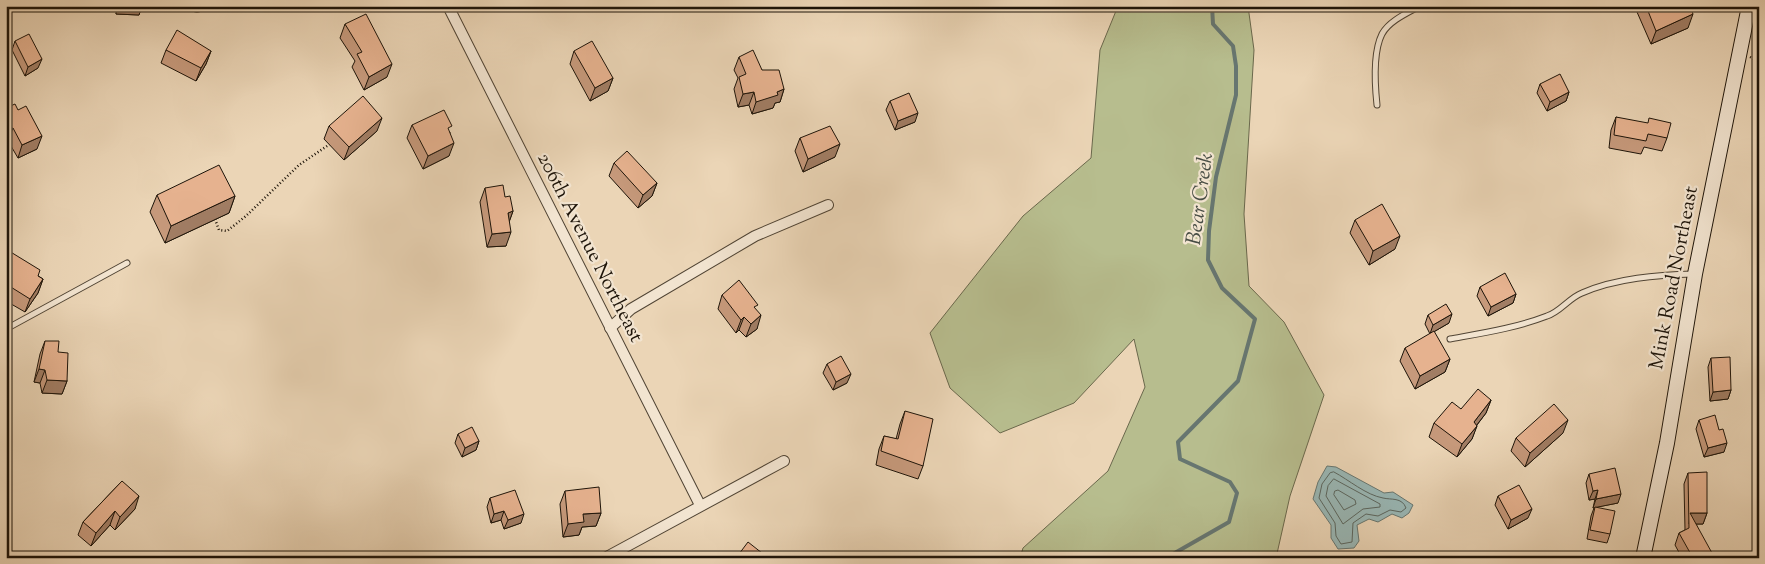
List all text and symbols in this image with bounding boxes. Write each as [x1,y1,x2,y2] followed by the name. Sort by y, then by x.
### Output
[529,148,650,348] street label: 206th Avenue Northeast
[1180,151,1222,247] water label: Bear Creek
[1643,184,1707,372] street label: Mink Road Northeast

